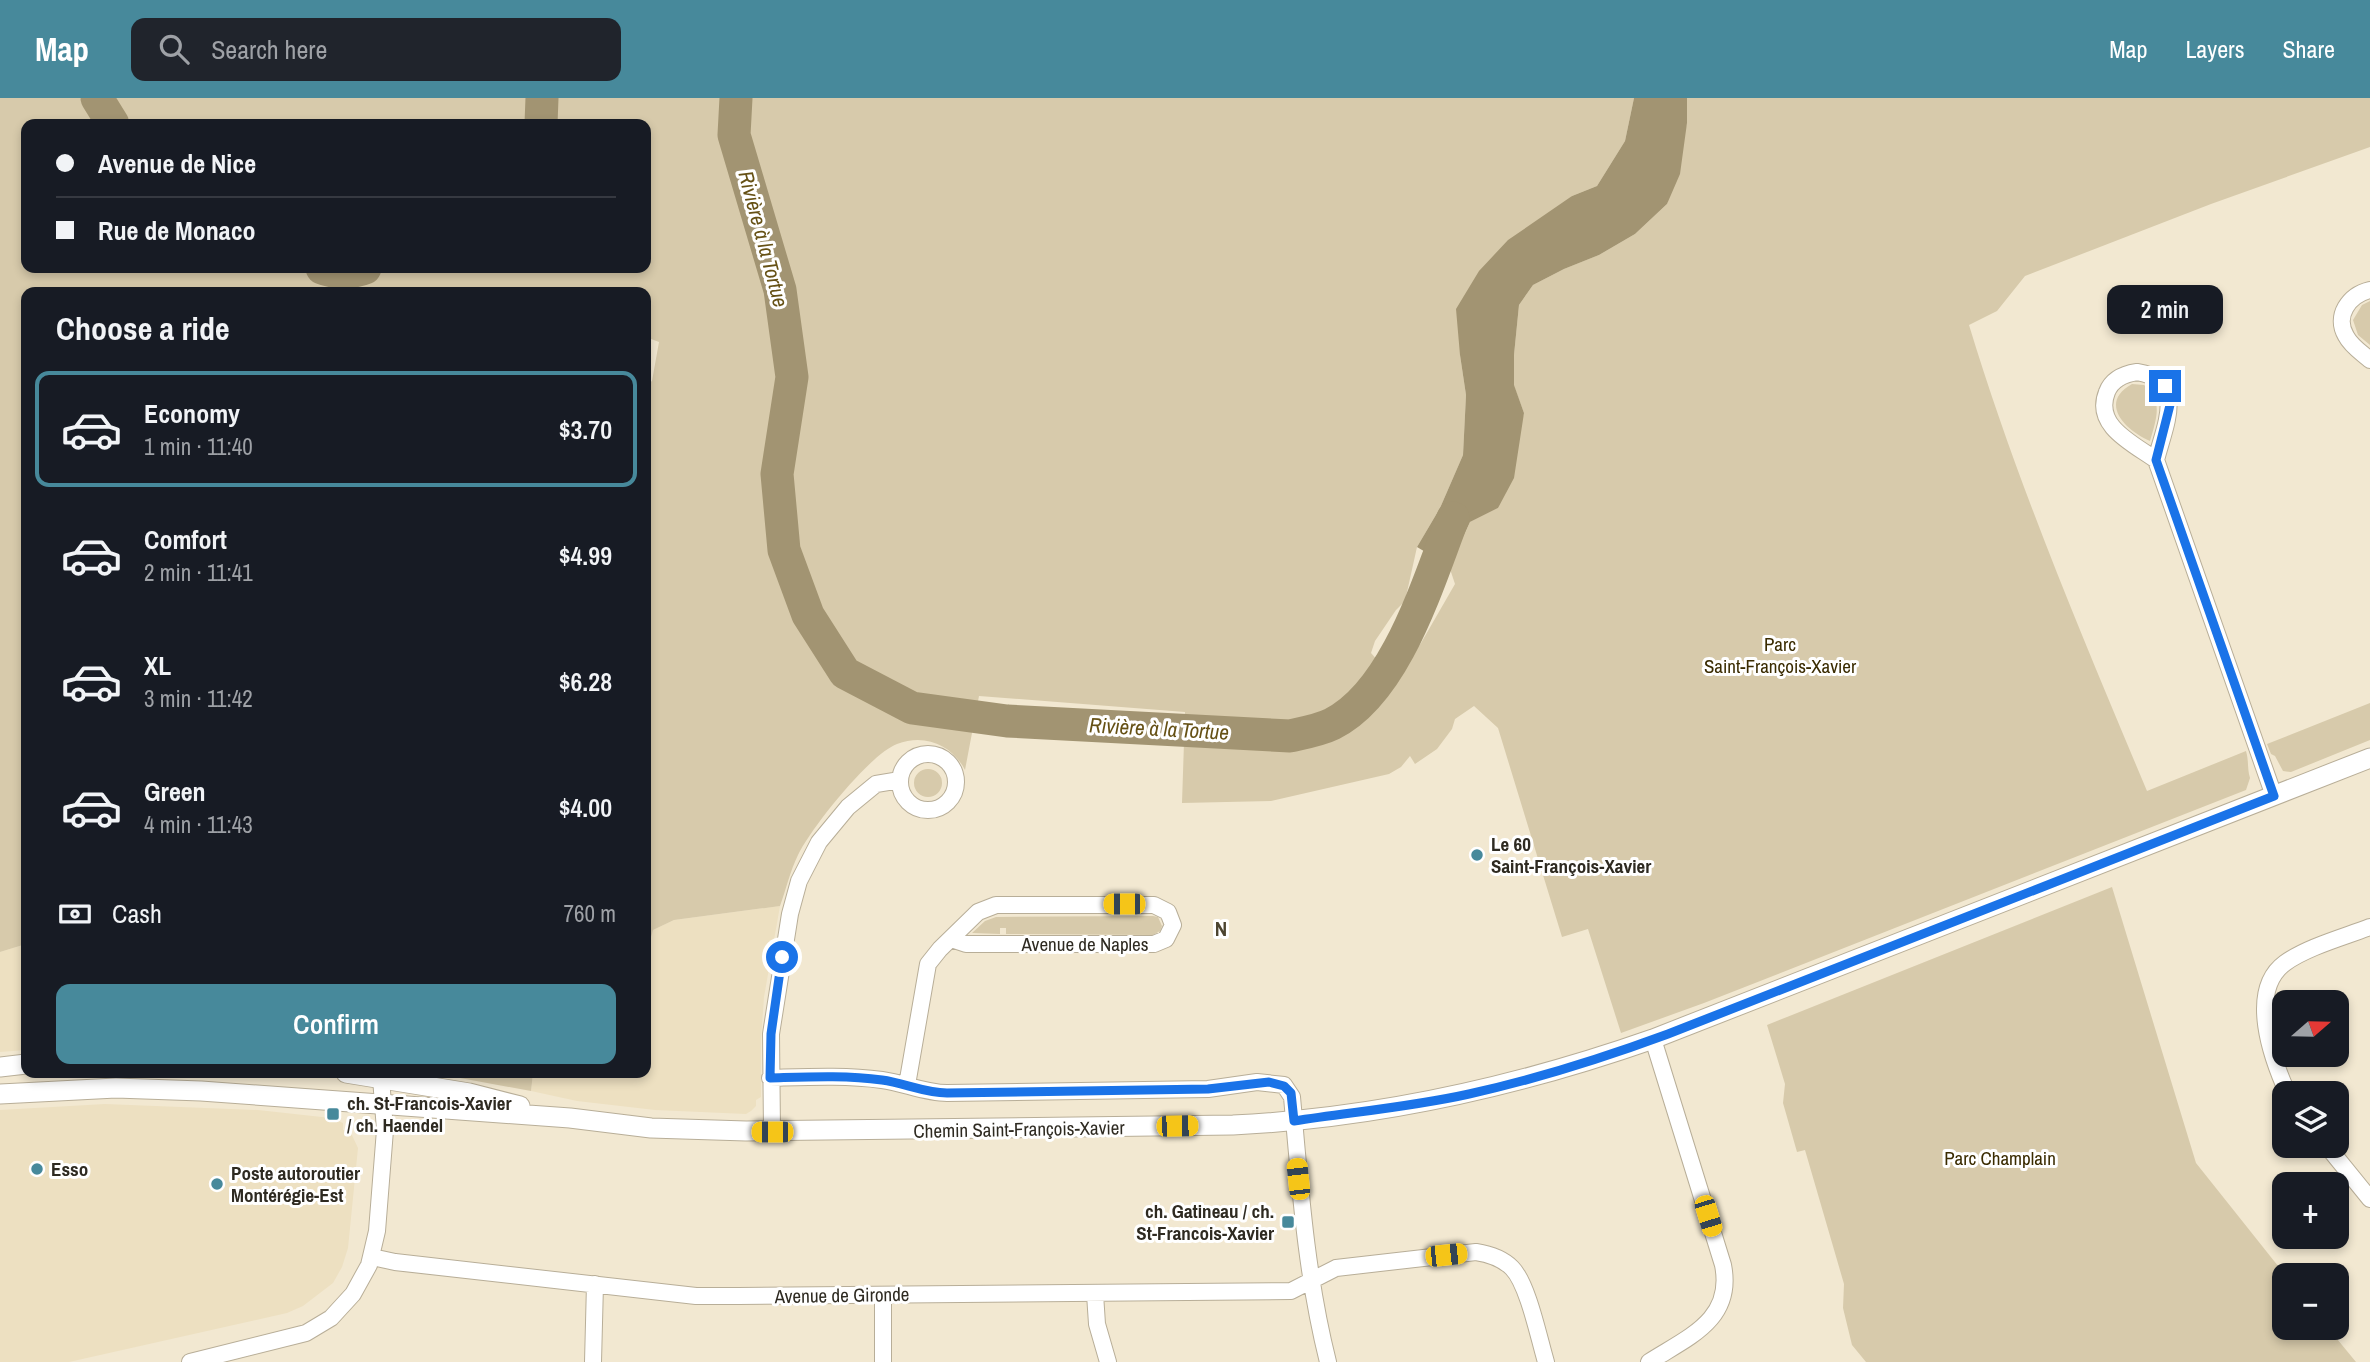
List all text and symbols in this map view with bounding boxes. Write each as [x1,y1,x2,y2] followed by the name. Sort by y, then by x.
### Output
[131,18,621,81] search box
[35,27,89,71] text: Map
[155,30,193,68] icon: search
[211,32,327,67] text: Search here
[2109,33,2147,65] text: Map
[2185,33,2244,65] text: Layers
[2282,33,2335,65] text: Share
[98,146,256,181] text: Avenue de Nice
[731,168,796,310] water label: Rivière à la Tortue
[98,213,256,248] text: Rue de Monaco
[2107,285,2223,334] callout: 2 min
[2141,294,2189,325] text: 2 min
[56,307,230,350] text: Choose a ride
[2149,370,2181,402] route end
[144,396,240,431] text: Economy
[60,398,123,461] icon: car
[559,412,612,447] text: $3.70
[144,431,253,462] text: 1 min · 11:40
[144,522,227,557] text: Comfort
[60,524,123,587] icon: car
[559,538,612,573] text: $4.99
[144,557,253,588] text: 2 min · 11:41
[1704,631,1857,679] park label: Parc Saint-François-Xavier
[144,648,171,683] text: XL
[60,650,123,713] icon: car
[559,664,612,699] text: $6.28
[144,683,253,714] text: 3 min · 11:42
[1088,710,1230,747] water label: Rivière à la Tortue
[144,774,206,809] text: Green
[60,776,123,839] icon: car
[559,790,612,825] text: $4.00
[144,809,253,840] text: 4 min · 11:43
[1491,831,1651,879] place label: Le 60 Saint-François-Xavier
[1469,847,1485,863] marker: Le 60 Saint-François-Xavier
[1104,894,1146,915] car
[56,895,94,933] icon: cash
[112,896,162,931] text: Cash
[564,898,616,929] text: 760 m
[1215,914,1227,943] district label: N
[1020,931,1149,957] street label: Avenue de Naples
[766,941,798,973] route start
[56,984,616,1064] button: Confirm
[2272,990,2348,1068] north arrow
[2272,990,2349,1340] map controls
[2272,1081,2349,1158] button: layers
[347,1090,512,1138] place label: ch. St-Francois-Xavier / ch. Haendel
[325,1106,341,1122] marker: ch. St-Francois-Xavier / ch. Haendel
[913,1114,1126,1144] street label: Chemin Saint-François-Xavier
[1156,1115,1199,1137] car
[752,1122,794,1143] car
[1944,1145,2056,1171] park label: Parc Champlain
[51,1156,88,1182] place label: Esso
[1286,1157,1311,1201] car
[231,1160,360,1208] place label: Poste autoroutier Montérégie-Est
[29,1161,45,1177] marker: Esso
[2272,1172,2349,1249] button: +
[209,1176,225,1192] marker: Poste autoroutier Montérégie-Est
[1692,1193,1725,1239] car
[1136,1198,1274,1246] place label: ch. Gatineau / ch. St-Francois-Xavier
[1280,1214,1296,1230] marker: ch. Gatineau / ch. St-Francois-Xavier
[1425,1242,1468,1268] car
[2272,1263,2349,1340] button: −
[773,1281,910,1309] street label: Avenue de Gironde

